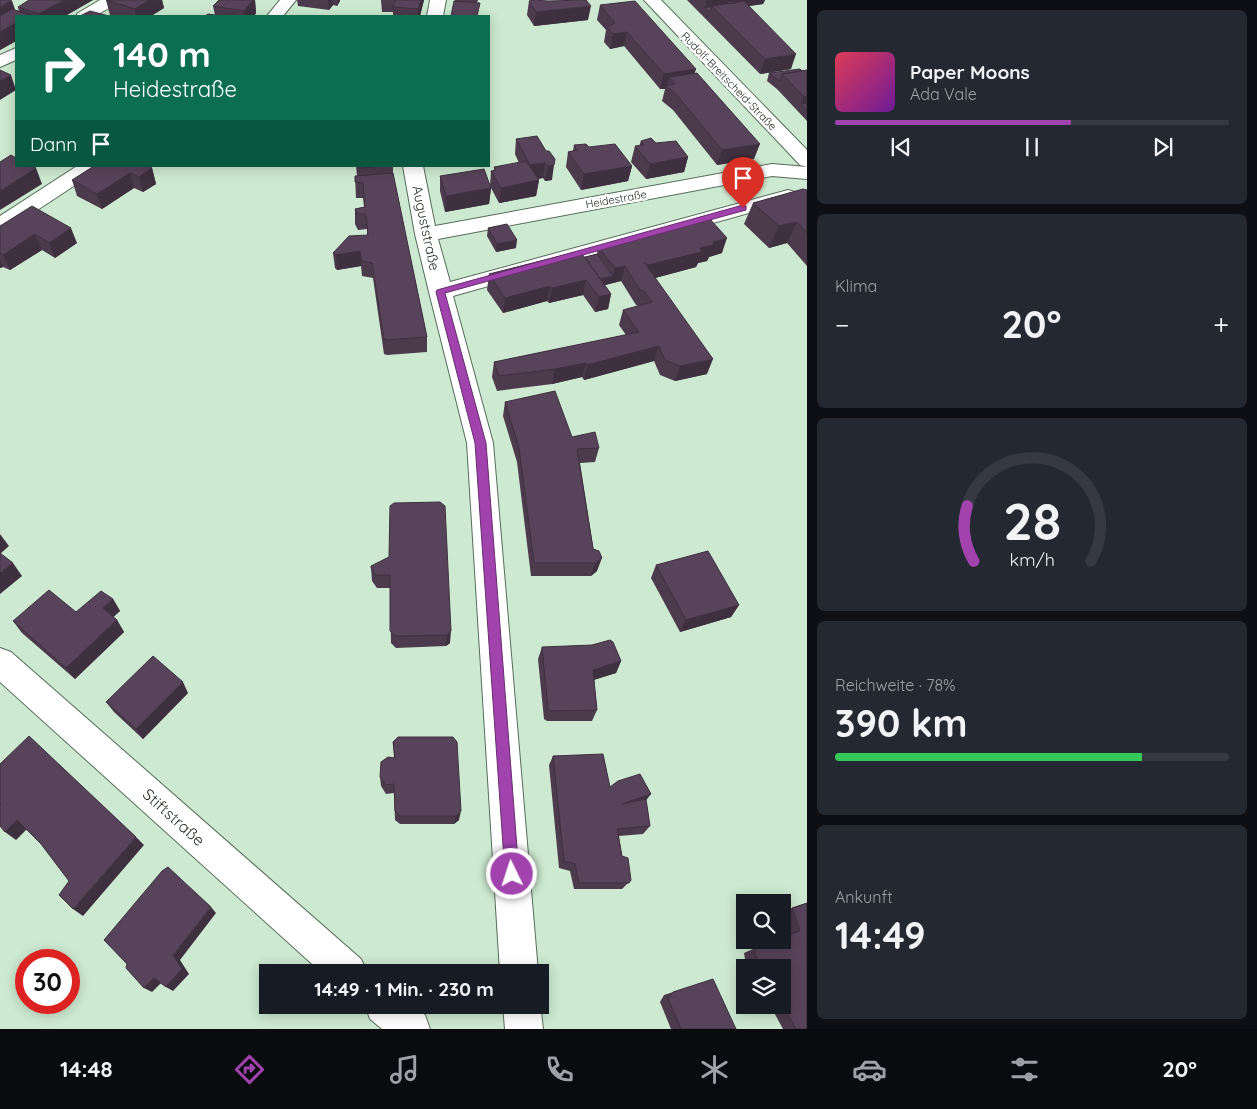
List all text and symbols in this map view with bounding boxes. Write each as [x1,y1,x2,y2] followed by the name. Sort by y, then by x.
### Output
[678,29,780,133] street label: Rudolf-Breitscheid-Straße
[113,32,211,76] text: 140 m
[30,35,95,100] icon: right
[910,60,1030,84] text: Paper Moons
[113,75,237,103] text: Heidestraße
[910,84,977,104] text: Ada Vale
[87,130,115,158] icon: arrive
[30,132,77,156] text: Dann
[887,133,915,161] icon: previous
[1018,133,1046,161] icon: pause
[1149,133,1177,161] icon: next
[722,157,764,208] pin
[729,164,757,192] icon: arrive
[408,184,444,272] street label: Auguststraße
[584,187,648,211] street label: Heidestraße
[835,276,877,296] text: Klima
[1001,300,1061,348] text: 20°
[835,307,850,342] text: −
[1213,307,1229,342] text: +
[1003,488,1061,553] text: 28
[1009,548,1055,570] text: km/h
[835,675,955,695] text: Reichweite · 78%
[835,699,968,747] text: 390 km
[139,784,209,850] street label: Stiftstraße
[485,847,537,899] position arrow
[835,887,893,907] text: Ankunft
[736,894,791,1014] map controls
[736,894,791,949] button: search
[835,911,926,959] text: 14:49
[15,949,80,1014] speed limit sign: 30
[736,959,791,1014] button: layers
[314,977,494,1001] text: 14:49 · 1 Min. · 230 m
[232,1052,267,1087] icon: directions
[387,1052,422,1087] icon: music
[542,1052,577,1087] icon: phone
[697,1052,732,1087] icon: climate
[852,1052,887,1087] icon: car
[1007,1052,1042,1087] icon: filters
[60,1055,112,1083] text: 14:48
[1162,1055,1197,1083] text: 20°

